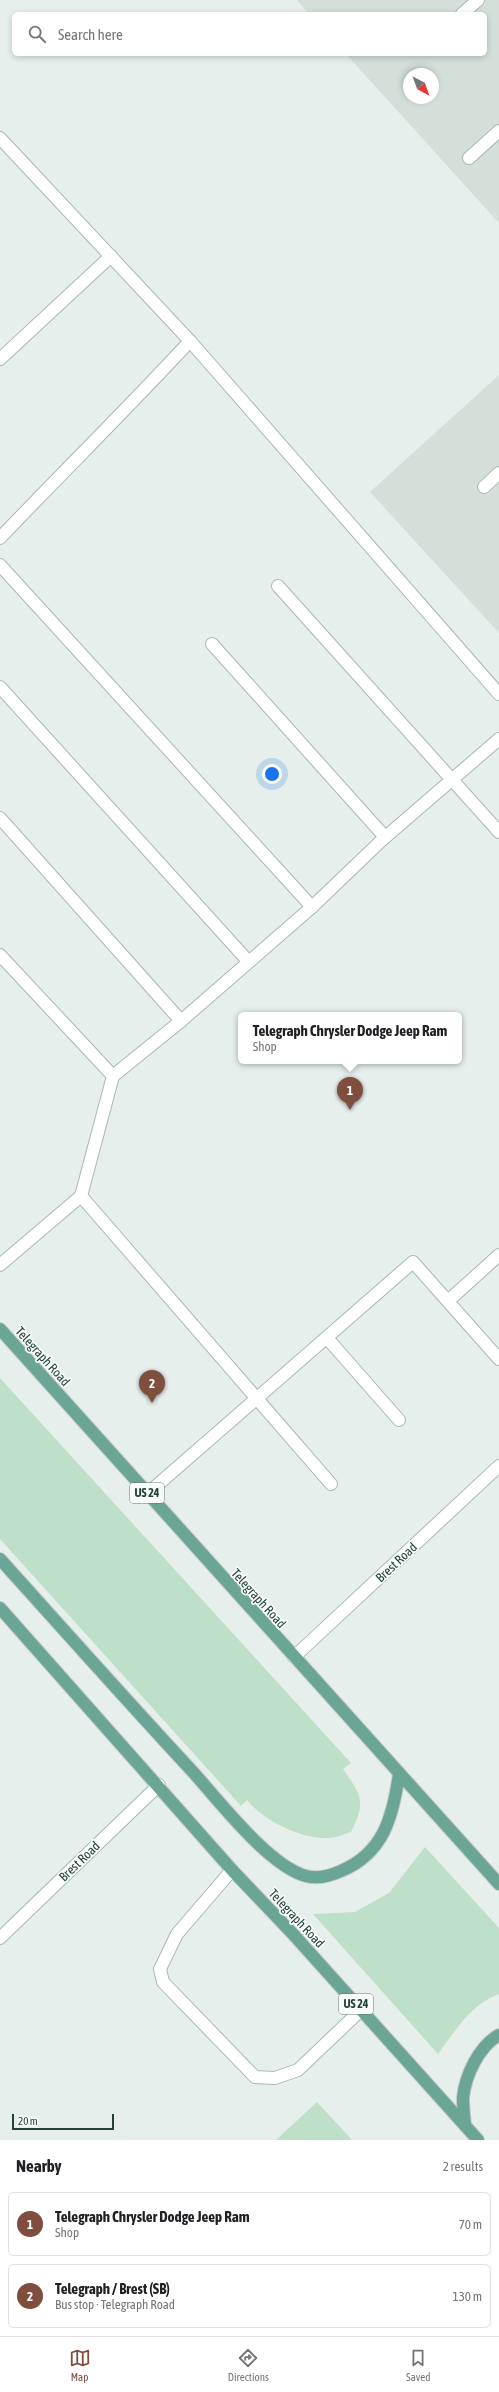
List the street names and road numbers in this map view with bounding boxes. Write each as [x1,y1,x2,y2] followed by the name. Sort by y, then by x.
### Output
[12,1324,73,1389] street label: Telegraph Road
[130,1483,164,1503] road number: US 24
[373,1540,420,1585] street label: Brest Road
[228,1566,289,1631] street label: Telegraph Road
[56,1838,103,1884] street label: Brest Road
[266,1886,327,1951] street label: Telegraph Road
[339,1994,373,2014] road number: US 24

